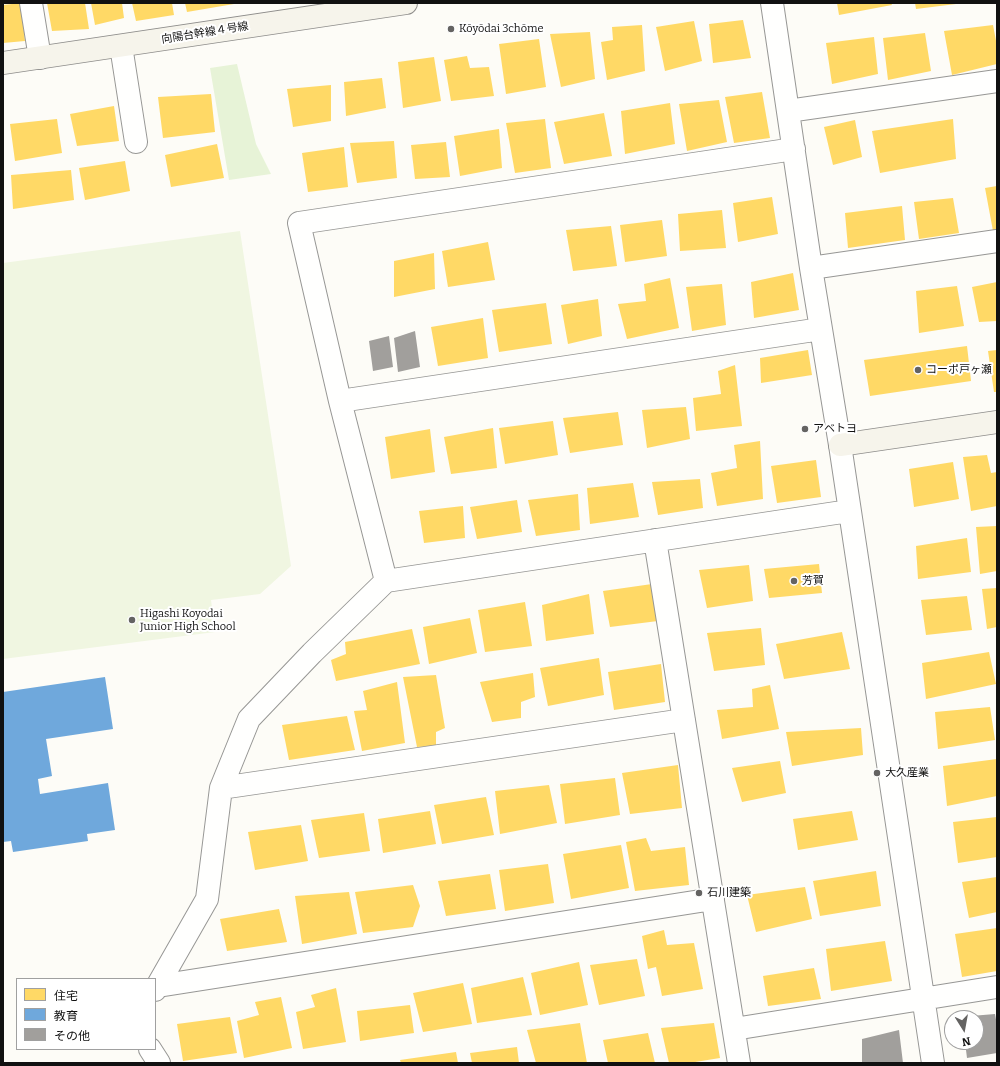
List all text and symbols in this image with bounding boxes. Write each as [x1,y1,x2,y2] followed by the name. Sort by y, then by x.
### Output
[161,20,249,46] street label: 向陽台幹線４号線
[459,22,543,36] place label: Kōyōdai 3chōme
[446,24,456,34] marker: Kōyōdai 3chōme
[926,363,992,377] place label: コーポ戸ヶ瀬
[913,365,923,375] marker: コーポ戸ヶ瀬
[813,422,857,436] place label: アベトヨ
[800,424,810,434] marker: アベトヨ
[802,574,824,588] place label: 芳賀
[789,576,799,586] marker: 芳賀
[140,607,236,633] place label: Higashi Koyodai Junior High School
[127,615,137,625] marker: Higashi Koyodai Junior High School
[885,766,929,780] place label: 大久産業
[872,768,882,778] marker: 大久産業
[707,886,751,900] place label: 石川建築
[694,888,704,898] marker: 石川建築
[16,978,156,1050] legend
[54,989,78,1003] text: 住宅
[54,1009,78,1023] text: 教育
[944,1010,984,1050] north arrow
[54,1029,90,1043] text: その他
[961,1034,972,1048] text: N

